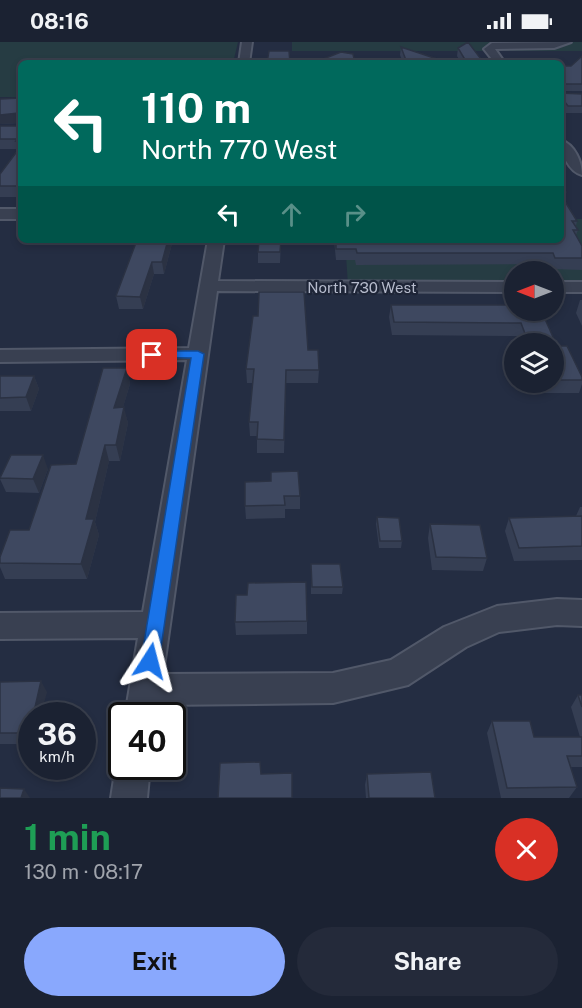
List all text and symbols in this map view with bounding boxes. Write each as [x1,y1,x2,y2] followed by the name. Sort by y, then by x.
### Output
[30,8,89,34] text: 08:16
[141,83,251,132] text: 110 m
[42,84,120,162] icon: left
[141,133,338,165] text: North 770 West
[212,198,245,231] icon: left
[275,198,308,231] icon: ahead
[338,198,371,231] icon: right
[504,261,564,321] north arrow
[504,261,564,393] map controls
[307,279,417,296] street label: North 730 West
[126,329,177,380] pin
[504,333,564,393] button: layers
[135,338,168,371] icon: arrive
[118,629,182,693] position arrow
[108,702,186,780] speed limit sign: 40
[37,716,77,752] text: 36
[39,748,75,765] text: km/h
[24,816,111,858] text: 1 min
[495,818,558,881] button: close
[24,860,143,884] text: 130 m · 08:17
[24,927,285,996] button: Exit
[297,927,558,996] button: Share

